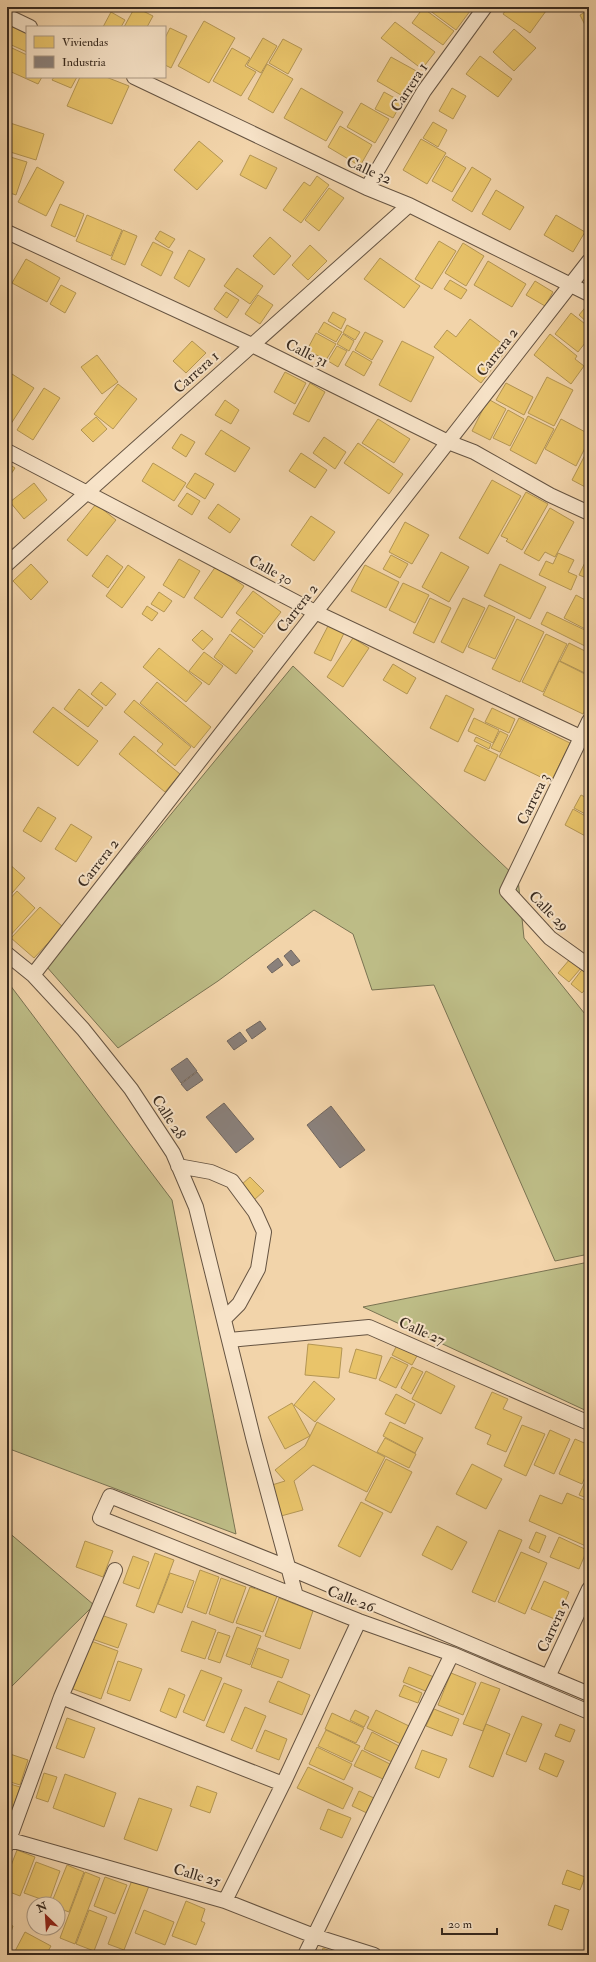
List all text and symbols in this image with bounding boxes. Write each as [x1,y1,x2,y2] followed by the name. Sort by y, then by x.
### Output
[26,26,166,78] legend
[62,35,108,50] text: Viviendas
[62,55,107,70] text: Industria
[387,59,432,115] street label: Carrera 1
[343,152,395,189] street label: Calle 32
[472,324,523,381] street label: Carrera 2
[282,335,331,372] street label: Calle 31
[170,347,223,398] street label: Carrera 1
[245,551,296,590] street label: Calle 30
[272,580,323,637] street label: Carrera 2
[513,770,554,828] street label: Carrera 3
[73,835,124,892] street label: Carrera 2
[524,887,573,936] street label: Calle 29
[147,1092,190,1143] street label: Calle 28
[396,1313,448,1350] street label: Calle 27
[324,1582,379,1618] street label: Calle 26
[533,1596,574,1656] street label: Carrera 5
[171,1860,223,1891] street label: Calle 25
[26,1896,66,1936] north arrow
[34,1899,50,1916] text: N
[442,1910,497,1936] scale bar
[448,1917,473,1932] text: 20 m

